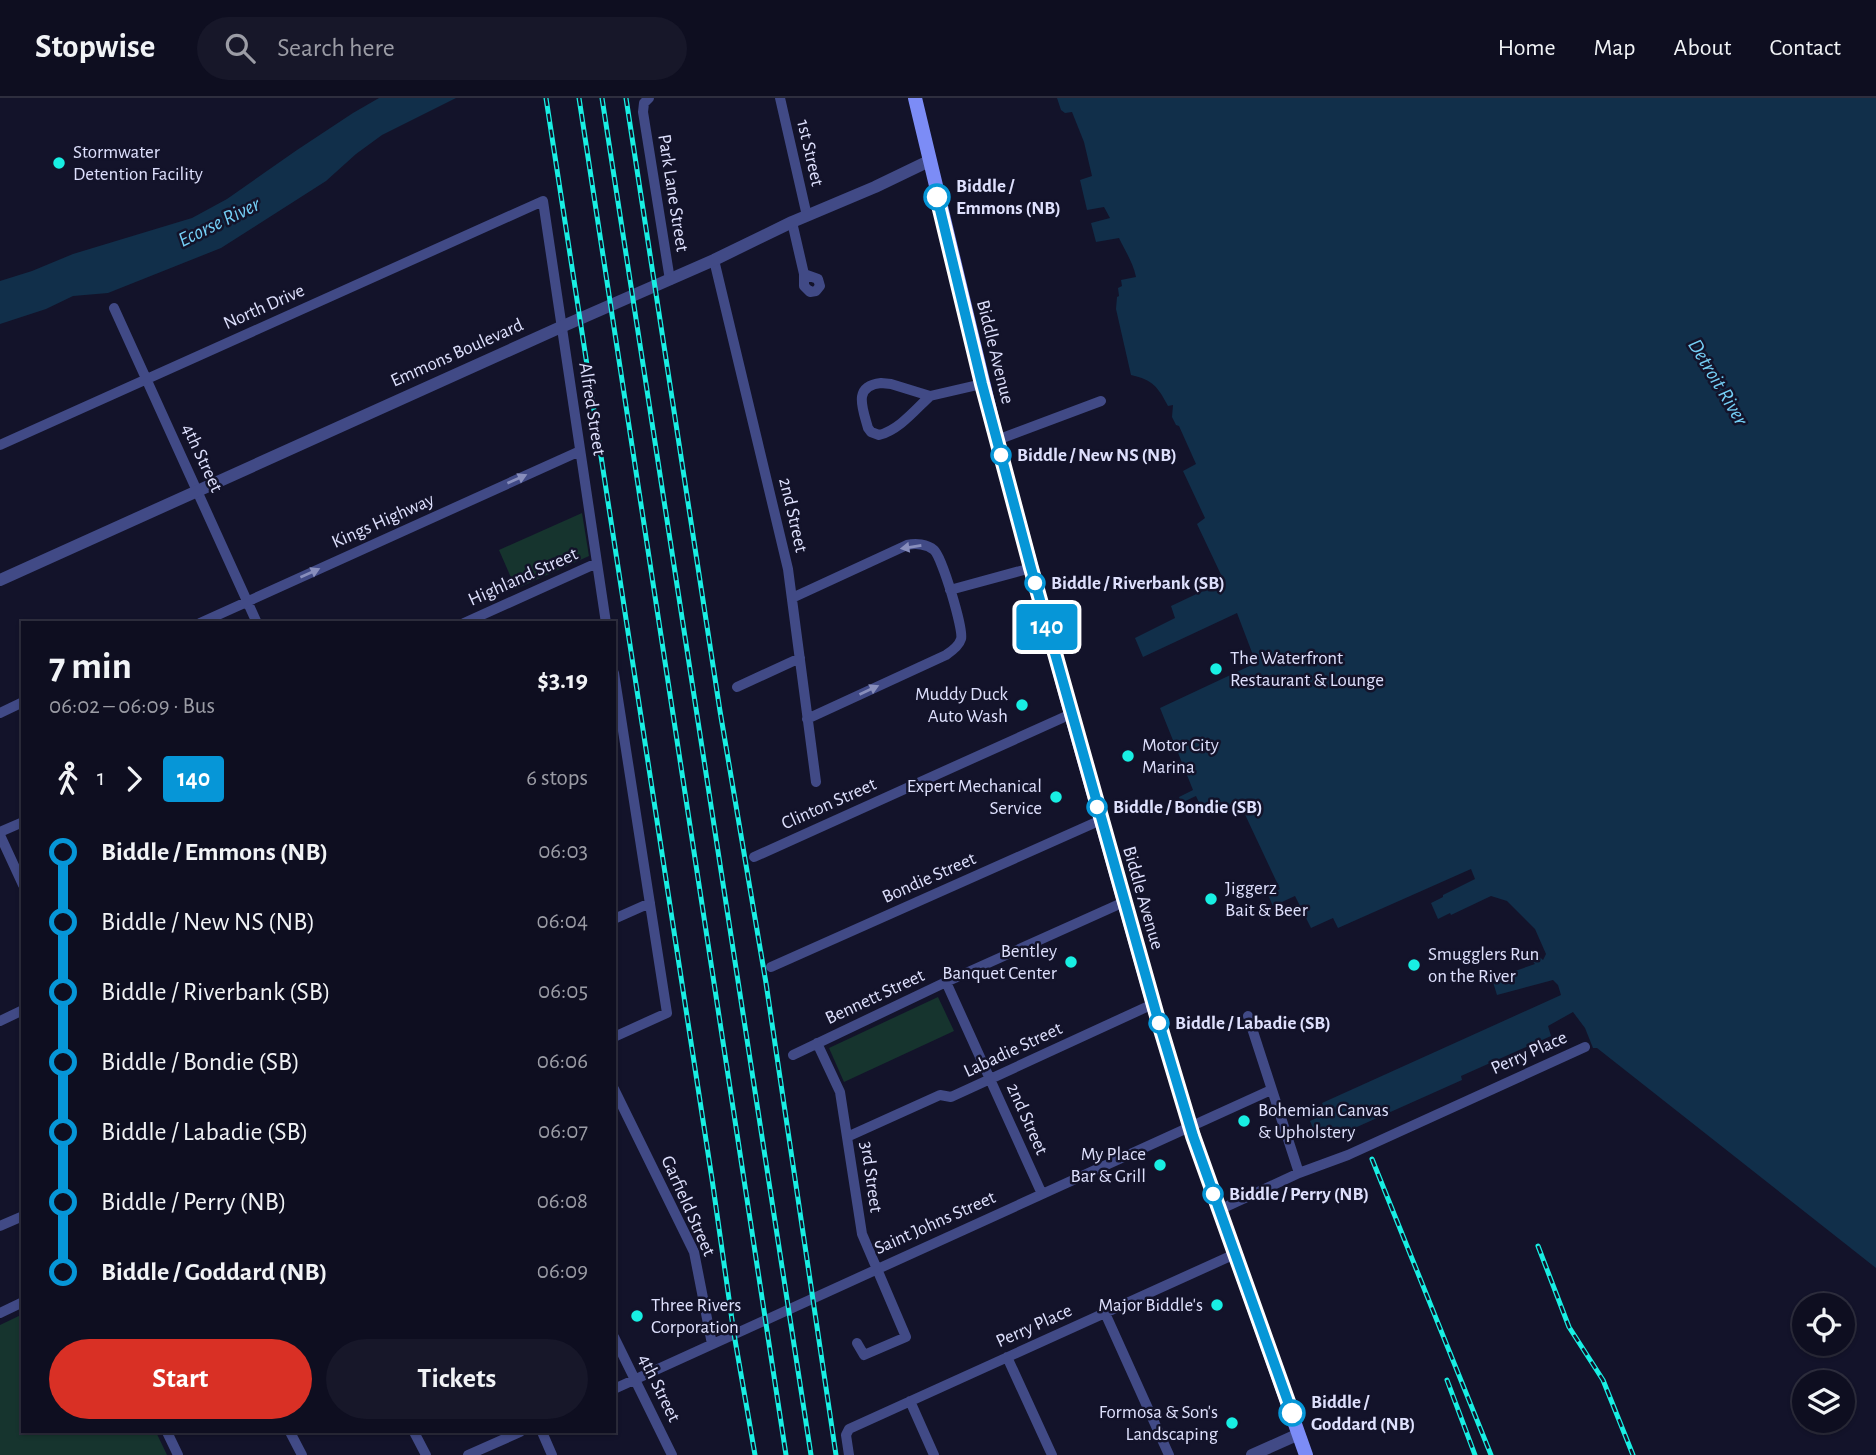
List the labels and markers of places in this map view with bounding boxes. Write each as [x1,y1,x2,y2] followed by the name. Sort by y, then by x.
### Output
[73,143,203,184] place label: Stormwater Detention Facility
[51,155,67,171] marker: Stormwater Detention Facility
[956,177,1061,218] place label: Biddle / Emmons (NB)
[924,184,950,210] marker: Biddle / Emmons (NB)
[991,445,1011,465] marker: Biddle / New NS (NB)
[1017,446,1177,465] place label: Biddle / New NS (NB)
[1025,573,1045,593] marker: Biddle / Riverbank (SB)
[1051,574,1225,593] place label: Biddle / Riverbank (SB)
[1230,649,1384,690] place label: The Waterfront Restaurant & Lounge
[1208,661,1224,677] marker: The Waterfront Restaurant & Lounge
[915,685,1008,726] place label: Muddy Duck Auto Wash
[1014,697,1030,713] marker: Muddy Duck Auto Wash
[1142,736,1219,777] place label: Motor City Marina
[1120,748,1136,764] marker: Motor City Marina
[907,777,1042,818] place label: Expert Mechanical Service
[1048,789,1064,805] marker: Expert Mechanical Service
[1087,797,1107,817] marker: Biddle / Bondie (SB)
[1113,798,1263,817] place label: Biddle / Bondie (SB)
[1225,879,1308,920] place label: Jiggerz Bait & Beer
[1203,891,1219,907] marker: Jiggerz Bait & Beer
[942,942,1057,983] place label: Bentley Banquet Center
[1428,945,1539,986] place label: Smugglers Run on the River
[1063,954,1079,970] marker: Bentley Banquet Center
[1406,957,1422,973] marker: Smugglers Run on the River
[1149,1013,1169,1033] marker: Biddle / Labadie (SB)
[1175,1014,1331,1033] place label: Biddle / Labadie (SB)
[1258,1101,1389,1142] place label: Bohemian Canvas & Upholstery
[1236,1113,1252,1129] marker: Bohemian Canvas & Upholstery
[1070,1145,1146,1186] place label: My Place Bar & Grill
[1152,1157,1168,1173] marker: My Place Bar & Grill
[1203,1184,1223,1204] marker: Biddle / Perry (NB)
[1229,1185,1369,1204] place label: Biddle / Perry (NB)
[651,1296,741,1337] place label: Three Rivers Corporation
[1098,1296,1203,1315] place label: Major Biddle's
[1209,1297,1225,1313] marker: Major Biddle's
[629,1308,645,1324] marker: Three Rivers Corporation
[1311,1393,1415,1434] place label: Biddle / Goddard (NB)
[1279,1400,1305,1426] marker: Biddle / Goddard (NB)
[1099,1403,1219,1444] place label: Formosa & Son's Landscaping
[1224,1415,1240,1431] marker: Formosa & Son's Landscaping

